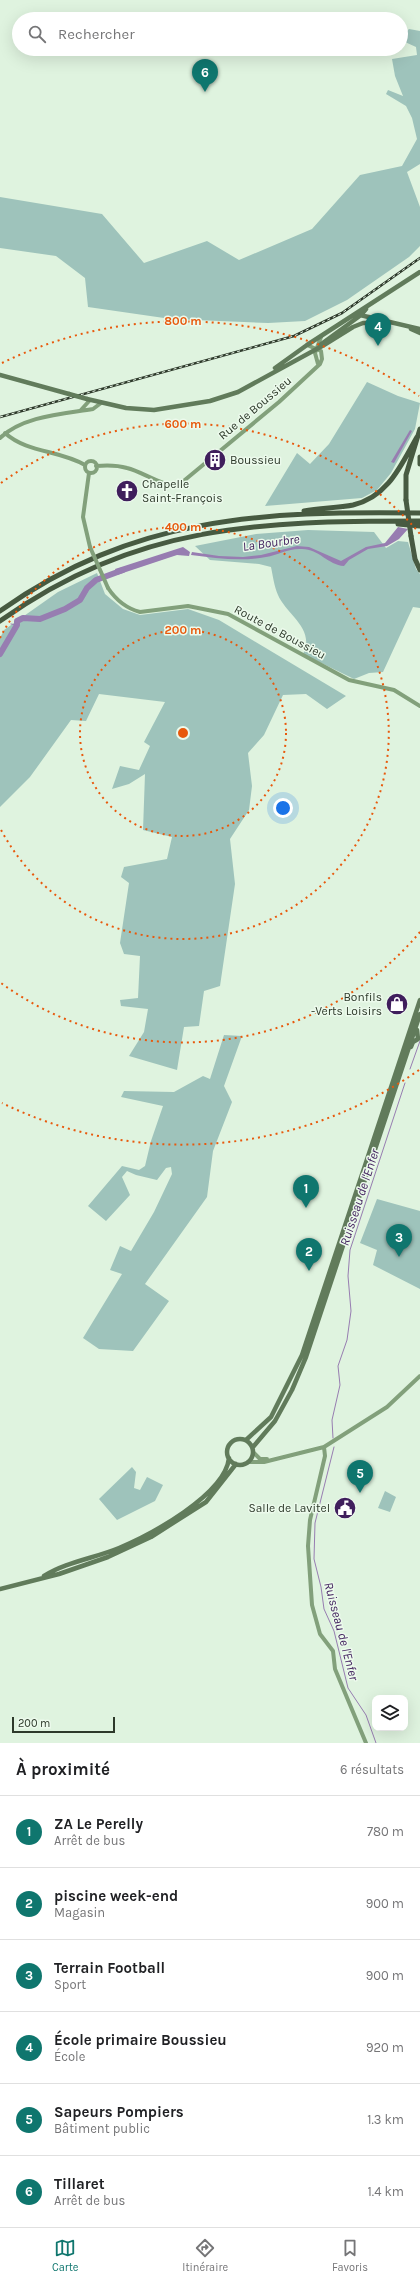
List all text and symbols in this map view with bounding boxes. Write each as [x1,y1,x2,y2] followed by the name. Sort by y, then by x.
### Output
[12,12,408,56] search box
[26,23,48,45] icon: search
[58,25,135,43] text: Rechercher
[192,59,218,92] pin: 6
[365,313,391,346] pin: 4
[164,314,202,328] text: 800 m
[216,374,294,442] street label: Rue de Boussieu
[165,417,201,431] text: 600 m
[202,447,228,473] building icon: Boussieu
[230,453,281,467] place label: Boussieu
[142,477,222,505] place label: Chapelle Saint-François
[114,478,140,504] church icon: Chapelle Saint-François
[165,520,201,534] text: 400 m
[242,531,301,554] water label: La Bourbre
[232,602,328,662] street label: Route de Boussieu
[165,623,201,637] text: 200 m
[176,726,190,740] centre of rings
[273,798,293,818] your location
[311,990,382,1018] place label: Bonfils -Verts Loisirs
[384,991,410,1017] shop icon: Bonfils -Verts Loisirs
[337,1146,382,1248] water label: Ruisseau de l'Enfer
[293,1175,319,1208] pin: 1
[386,1224,412,1257] pin: 3
[296,1238,322,1271] pin: 2
[347,1460,373,1493] pin: 5
[332,1495,358,1521] public building icon: Salle de Lavitel
[248,1501,330,1515] place label: Salle de Lavitel
[321,1580,362,1682] water label: Ruisseau de l'Enfer
[372,1695,408,1731] map controls
[372,1695,408,1731] button: layers
[12,1715,115,1734] scale bar
[18,1717,50,1730] text: 200 m
[16,1759,110,1779] text: À proximité
[340,1762,404,1777] text: 6 résultats
[54,1815,143,1833] text: ZA Le Perelly
[27,1824,31,1839] text: 1
[367,1824,404,1839] text: 780 m
[54,1833,125,1848] text: Arrêt de bus
[54,1887,178,1905] text: piscine week-end
[25,1896,33,1911] text: 2
[366,1896,404,1911] text: 900 m
[54,1905,105,1920] text: Magasin
[54,1959,165,1977] text: Terrain Football
[25,1968,33,1983] text: 3
[366,1968,404,1983] text: 900 m
[54,1977,86,1992] text: Sport
[54,2031,227,2049] text: École primaire Boussieu
[25,2040,33,2055] text: 4
[366,2040,404,2055] text: 920 m
[54,2049,85,2064] text: École
[54,2103,184,2121] text: Sapeurs Pompiers
[25,2112,33,2127] text: 5
[367,2112,404,2127] text: 1.3 km
[54,2121,150,2136] text: Bâtiment public
[54,2175,105,2193] text: Tillaret
[25,2184,33,2199] text: 6
[368,2184,404,2199] text: 1.4 km
[54,2193,125,2208] text: Arrêt de bus
[52,2237,78,2274] tab: Carte
[182,2237,228,2274] tab: Itinéraire
[332,2237,368,2274] tab: Favoris

